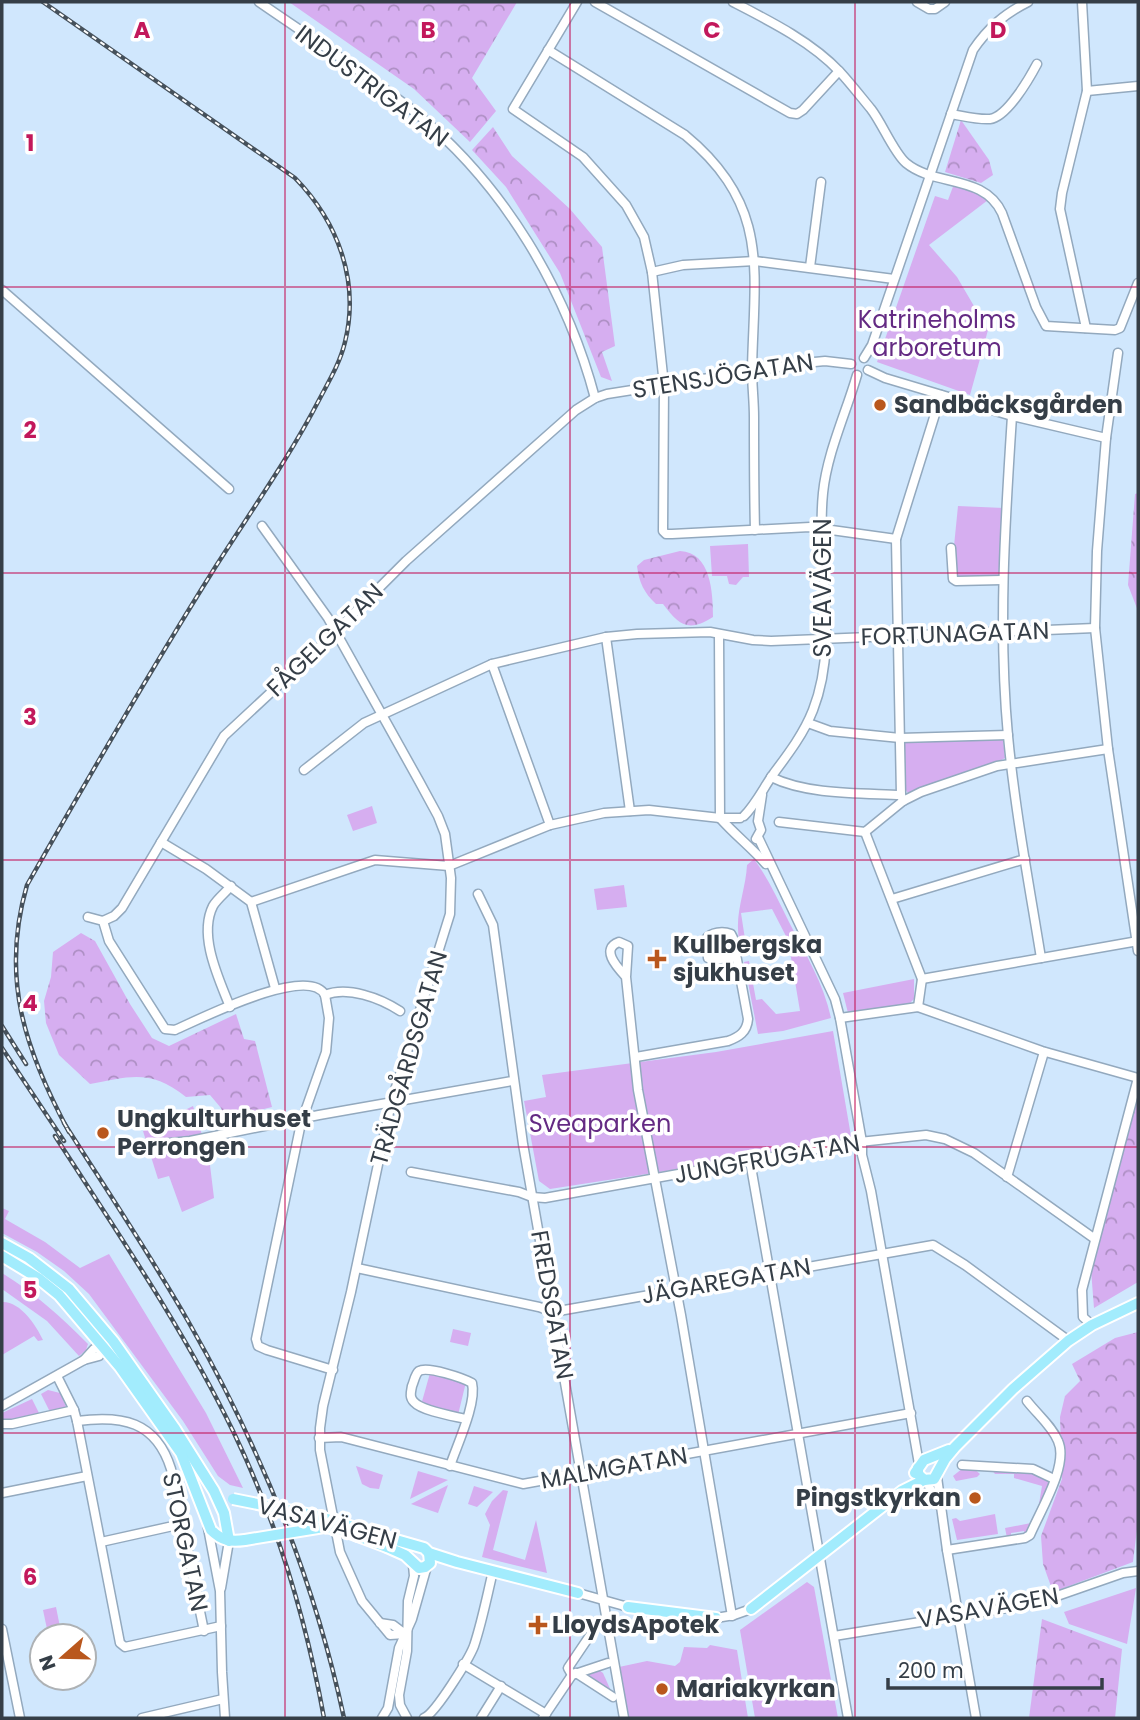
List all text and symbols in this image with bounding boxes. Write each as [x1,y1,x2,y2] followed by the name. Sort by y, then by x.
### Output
[134,14,151,46] text: A
[420,14,436,46] text: B
[703,14,721,46] text: C
[990,14,1006,46] text: D
[289,17,456,154] street label: INDUSTRIGATAN
[26,127,34,159] text: 1
[858,303,1016,364] park label: Katrineholms arboretum
[630,345,816,406] street label: STENSJÖGATAN
[894,388,1123,421] place label: Sandbäcksgården
[872,397,888,413] marker: Sandbäcksgården
[23,414,37,446] text: 2
[806,518,839,658] street label: SVEAVÄGEN
[259,575,390,704] street label: FÅGELGATAN
[860,614,1050,653] street label: FORTUNAGATAN
[23,701,37,733] text: 3
[673,928,822,989] place label: Kullbergska sjukhuset
[362,947,455,1169] street label: TRÄDGÅRDSGATAN
[647,949,667,969] marker: Kullbergska sjukhuset
[22,987,38,1019] text: 4
[117,1102,311,1163] place label: Ungkulturhuset Perrongen
[529,1107,671,1140] park label: Sveaparken
[95,1125,111,1141] marker: Ungkulturhuset Perrongen
[671,1126,862,1191] street label: JUNGFRUGATAN
[523,1228,582,1382] street label: FREDSGATAN
[639,1249,813,1312] street label: JÄGAREGATAN
[23,1274,37,1306] text: 5
[538,1438,690,1497] street label: MALMGATAN
[155,1469,216,1614] street label: STORGATAN
[796,1481,961,1514] place label: Pingstkyrkan
[254,1488,400,1557] street label: VASAVÄGEN
[967,1490,983,1506] marker: Pingstkyrkan
[23,1561,37,1593] text: 6
[915,1579,1061,1636] street label: VASAVÄGEN
[552,1608,719,1641] place label: LloydsApotek
[530,1617,546,1633] marker: LloydsApotek
[28,1622,98,1692] north arrow
[888,1646,1102,1690] scale bar
[32,1651,63,1674] text: N
[898,1656,964,1685] text: 200 m
[676,1672,836,1705] place label: Mariakyrkan
[654,1681,670,1697] marker: Mariakyrkan

